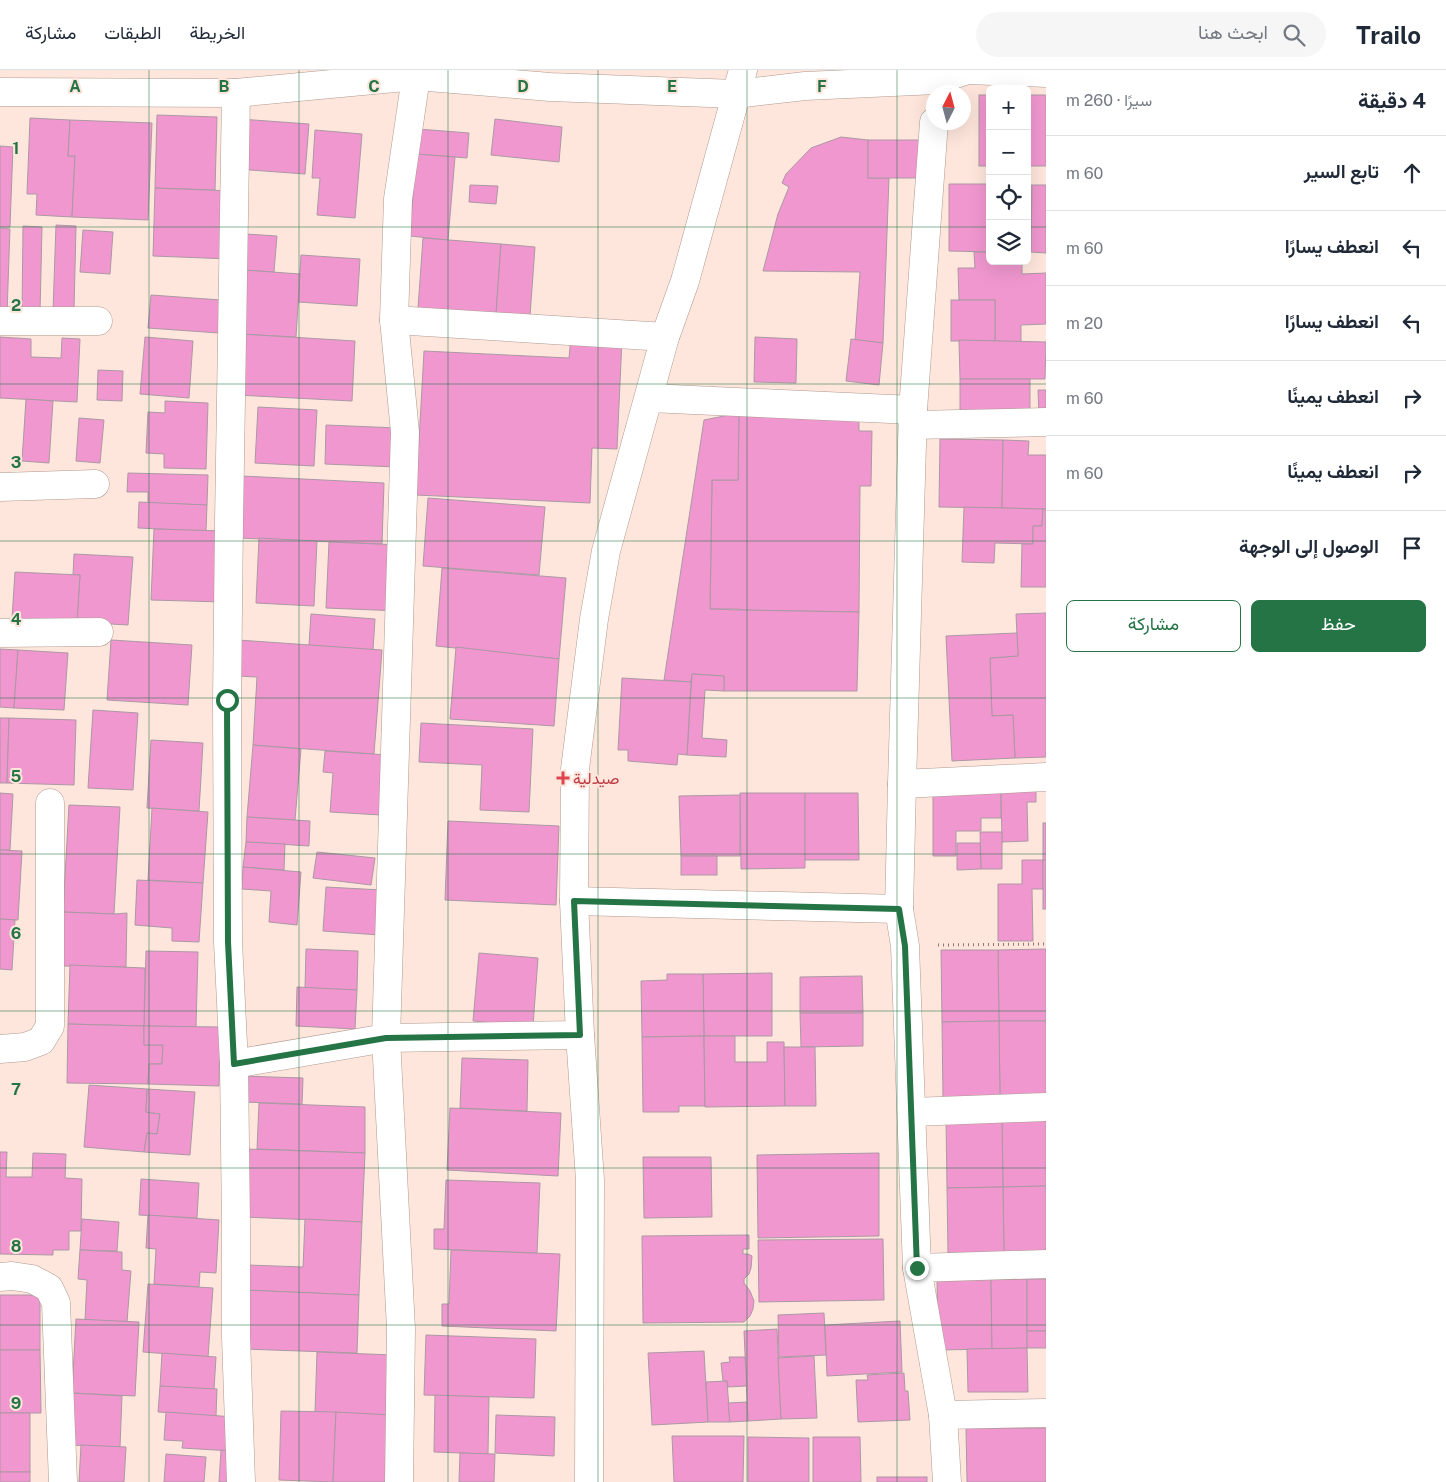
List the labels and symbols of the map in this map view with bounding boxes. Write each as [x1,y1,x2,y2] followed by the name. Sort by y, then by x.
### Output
[69,77,81,96] text: A
[219,77,230,96] text: B
[368,77,380,96] text: C
[517,77,529,96] text: D
[667,77,677,96] text: E
[817,77,827,96] text: F
[926,85,971,130] north arrow
[13,139,19,158] text: 1
[11,296,21,315] text: 2
[11,453,21,472] text: 3
[11,610,22,629] text: 4
[216,689,239,712] route start
[11,767,22,786] text: 5
[573,769,619,788] place label: صيدلية
[557,772,569,784] marker: صيدلية
[11,924,21,943] text: 6
[11,1080,21,1099] text: 7
[11,1237,22,1256] text: 8
[906,1257,929,1280] route end
[11,1394,21,1413] text: 9

